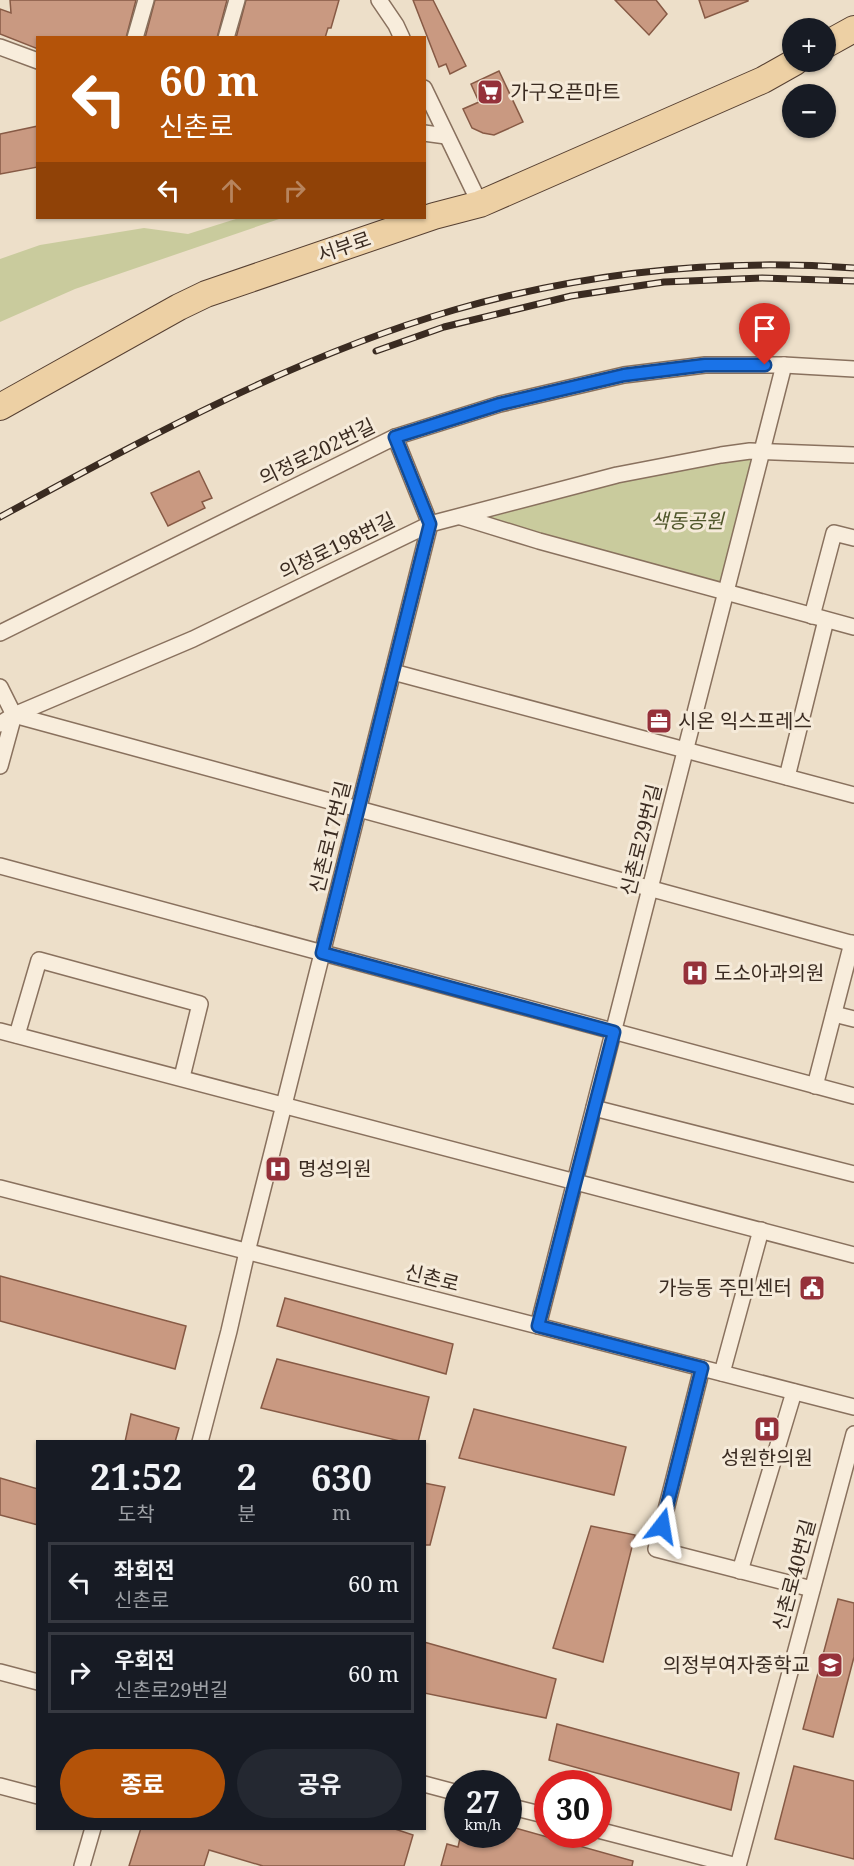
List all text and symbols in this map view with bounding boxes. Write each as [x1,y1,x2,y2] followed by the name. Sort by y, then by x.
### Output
[782,18,836,138] map controls
[782,18,836,72] button: +
[159,51,259,108] text: 60 m
[60,60,138,138] icon: left
[475,77,505,107] supermarket icon: 가구오픈마트
[510,78,620,105] place label: 가구오픈마트
[782,84,836,138] button: −
[159,107,234,144] text: 신촌로
[152,174,185,207] icon: left
[215,174,248,207] icon: ahead
[278,174,311,207] icon: right
[313,225,374,268] street label: 서부로
[739,303,790,365] pin
[748,312,781,345] icon: arrive
[254,412,379,491] street label: 의정로202번길
[274,506,399,585] street label: 의정로198번길
[650,507,725,534] park label: 색동공원
[644,706,674,736] office icon: 시온 익스프레스
[678,707,812,734] place label: 시온 익스프레스
[303,778,356,896] street label: 신촌로17번길
[614,781,667,899] street label: 신촌로29번길
[680,958,710,988] hospital icon: 도소아과의원
[714,959,824,986] place label: 도소아과의원
[263,1154,293,1184] hospital icon: 명성의원
[298,1155,372,1182] place label: 명성의원
[402,1258,462,1297] street label: 신촌로
[797,1273,827,1303] public building icon: 가능동 주민센터
[658,1274,792,1301] place label: 가능동 주민센터
[752,1414,782,1444] hospital icon: 성원한의원
[721,1444,813,1471] place label: 성원한의원
[90,1452,182,1501] text: 21:52
[236,1452,257,1501] text: 2
[311,1453,372,1502] text: 630
[630,1494,694,1558] position arrow
[332,1499,351,1526] text: m
[118,1500,155,1527] text: 도착
[237,1500,256,1527] text: 분
[766,1516,821,1634] street label: 신촌로40번길
[114,1554,175,1584] text: 좌회전
[63,1566,96,1599] icon: left
[348,1568,399,1598] text: 60 m
[114,1586,169,1613] text: 신촌로
[114,1644,175,1674] text: 우회전
[815,1650,845,1680] school or university icon: 의정부여자중학교
[663,1651,810,1678] place label: 의정부여자중학교
[63,1656,96,1689] icon: right
[348,1658,399,1688] text: 60 m
[114,1676,228,1703] text: 신촌로29번길
[60,1749,225,1818] button: 종료
[237,1749,402,1818] button: 공유
[534,1770,612,1848] speed limit sign: 30
[466,1781,500,1822] text: 27
[465,1814,501,1834] text: km/h

